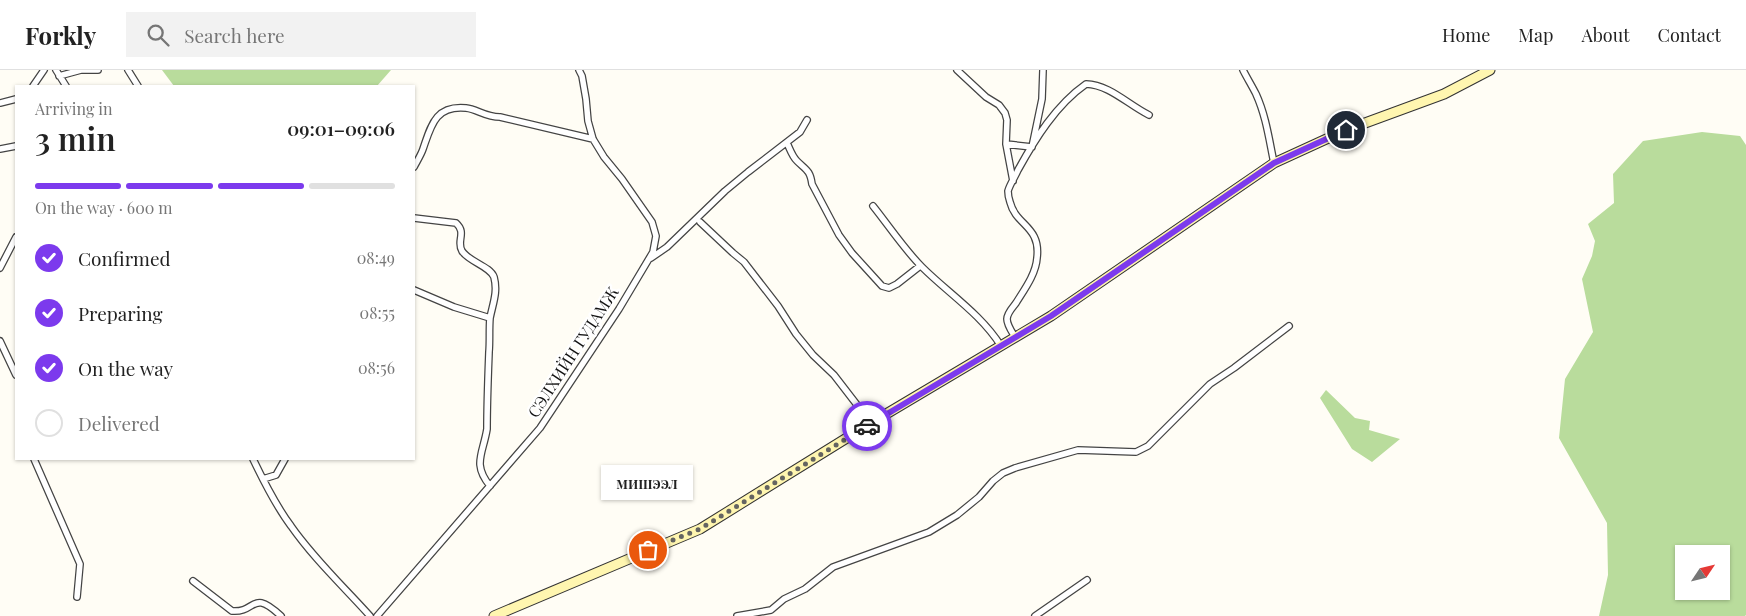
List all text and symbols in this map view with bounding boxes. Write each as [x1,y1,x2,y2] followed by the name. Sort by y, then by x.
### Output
[126,12,476,57] search box
[25,19,96,51] text: Forkly
[144,21,172,49] icon: search
[184,22,285,48] text: Search here
[1442,23,1490,47] text: Home
[1518,23,1553,47] text: Map
[1581,23,1630,47] text: About
[1658,23,1721,47] text: Contact
[35,98,113,119] text: Arriving in
[1325,109,1367,151] pin
[287,115,395,141] text: 09:01–09:06
[35,116,116,159] text: 3 min
[1332,116,1360,144] icon: home
[35,197,173,218] text: On the way · 600 m
[35,244,63,272] icon: check
[78,245,171,271] text: Confirmed
[357,247,395,268] text: 08:49
[522,282,623,421] street label: СЭЛХИЙН ГУДАМЖ
[35,299,63,327] icon: check
[78,300,163,326] text: Preparing
[360,302,395,323] text: 08:55
[35,354,63,382] icon: check
[78,355,173,381] text: On the way
[358,357,395,378] text: 08:56
[842,401,892,451] courier
[78,410,160,436] text: Delivered
[853,412,881,440] icon: car
[602,465,694,500] callout: мишээл
[616,472,678,493] text: мишээл
[627,529,669,571] pin
[634,536,662,564] icon: bag
[1675,545,1730,600] north arrow
[1675,545,1730,600] map controls

